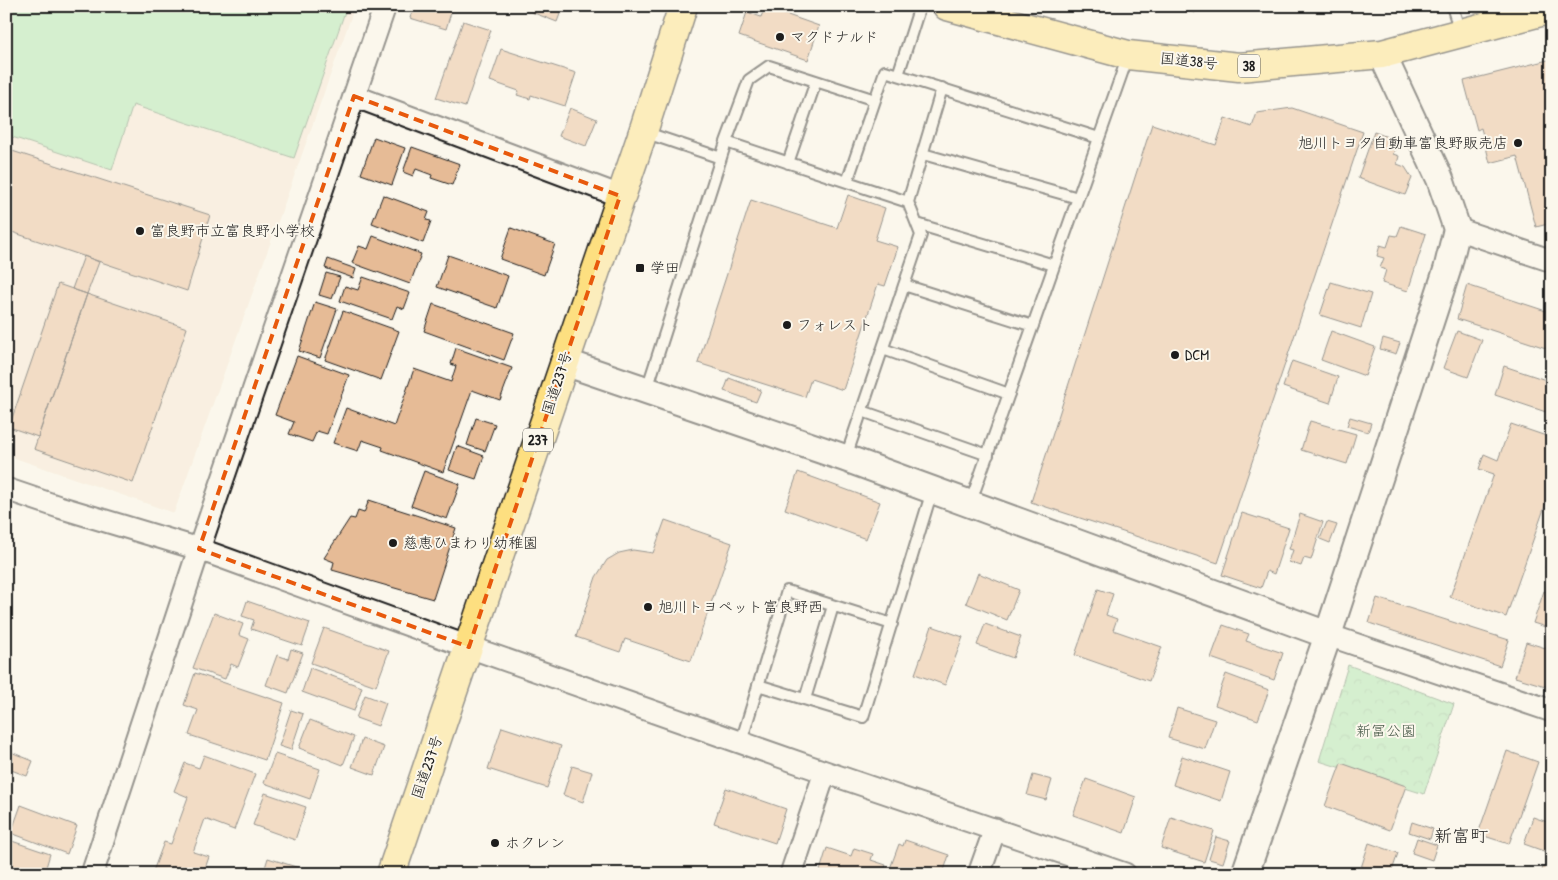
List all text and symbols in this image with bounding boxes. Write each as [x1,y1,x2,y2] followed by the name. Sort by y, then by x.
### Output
[790,26,879,47] place label: マクドナルド
[774,31,786,43] marker: マクドナルド
[1159,47,1219,74] street label: 国道38号
[1238,54,1260,78] road number: 38
[1298,132,1508,153] place label: 旭川トヨタ自動車富良野販売店
[1512,137,1524,149] marker: 旭川トヨタ自動車富良野販売店
[150,220,315,241] place label: 富良野市立富良野小学校
[134,225,146,237] marker: 富良野市立富良野小学校
[650,257,680,278] place label: 学田
[634,262,646,274] marker: 学田
[797,314,873,335] place label: フォレスト
[781,319,793,331] marker: フォレスト
[1185,344,1209,365] place label: DCM
[536,348,577,418] street label: 国道237号
[1169,349,1181,361] marker: DCM
[523,428,553,452] road number: 237
[403,532,538,553] place label: 慈恵ひまわり幼稚園
[387,537,399,549] marker: 慈恵ひまわり幼稚園
[658,596,823,617] place label: 旭川トヨペット富良野西
[642,601,654,613] marker: 旭川トヨペット富良野西
[1356,720,1416,741] park label: 新冨公園
[406,732,447,802] street label: 国道237号
[1434,823,1488,848] district label: 新富町
[505,832,565,853] place label: ホクレン
[489,837,501,849] marker: ホクレン

